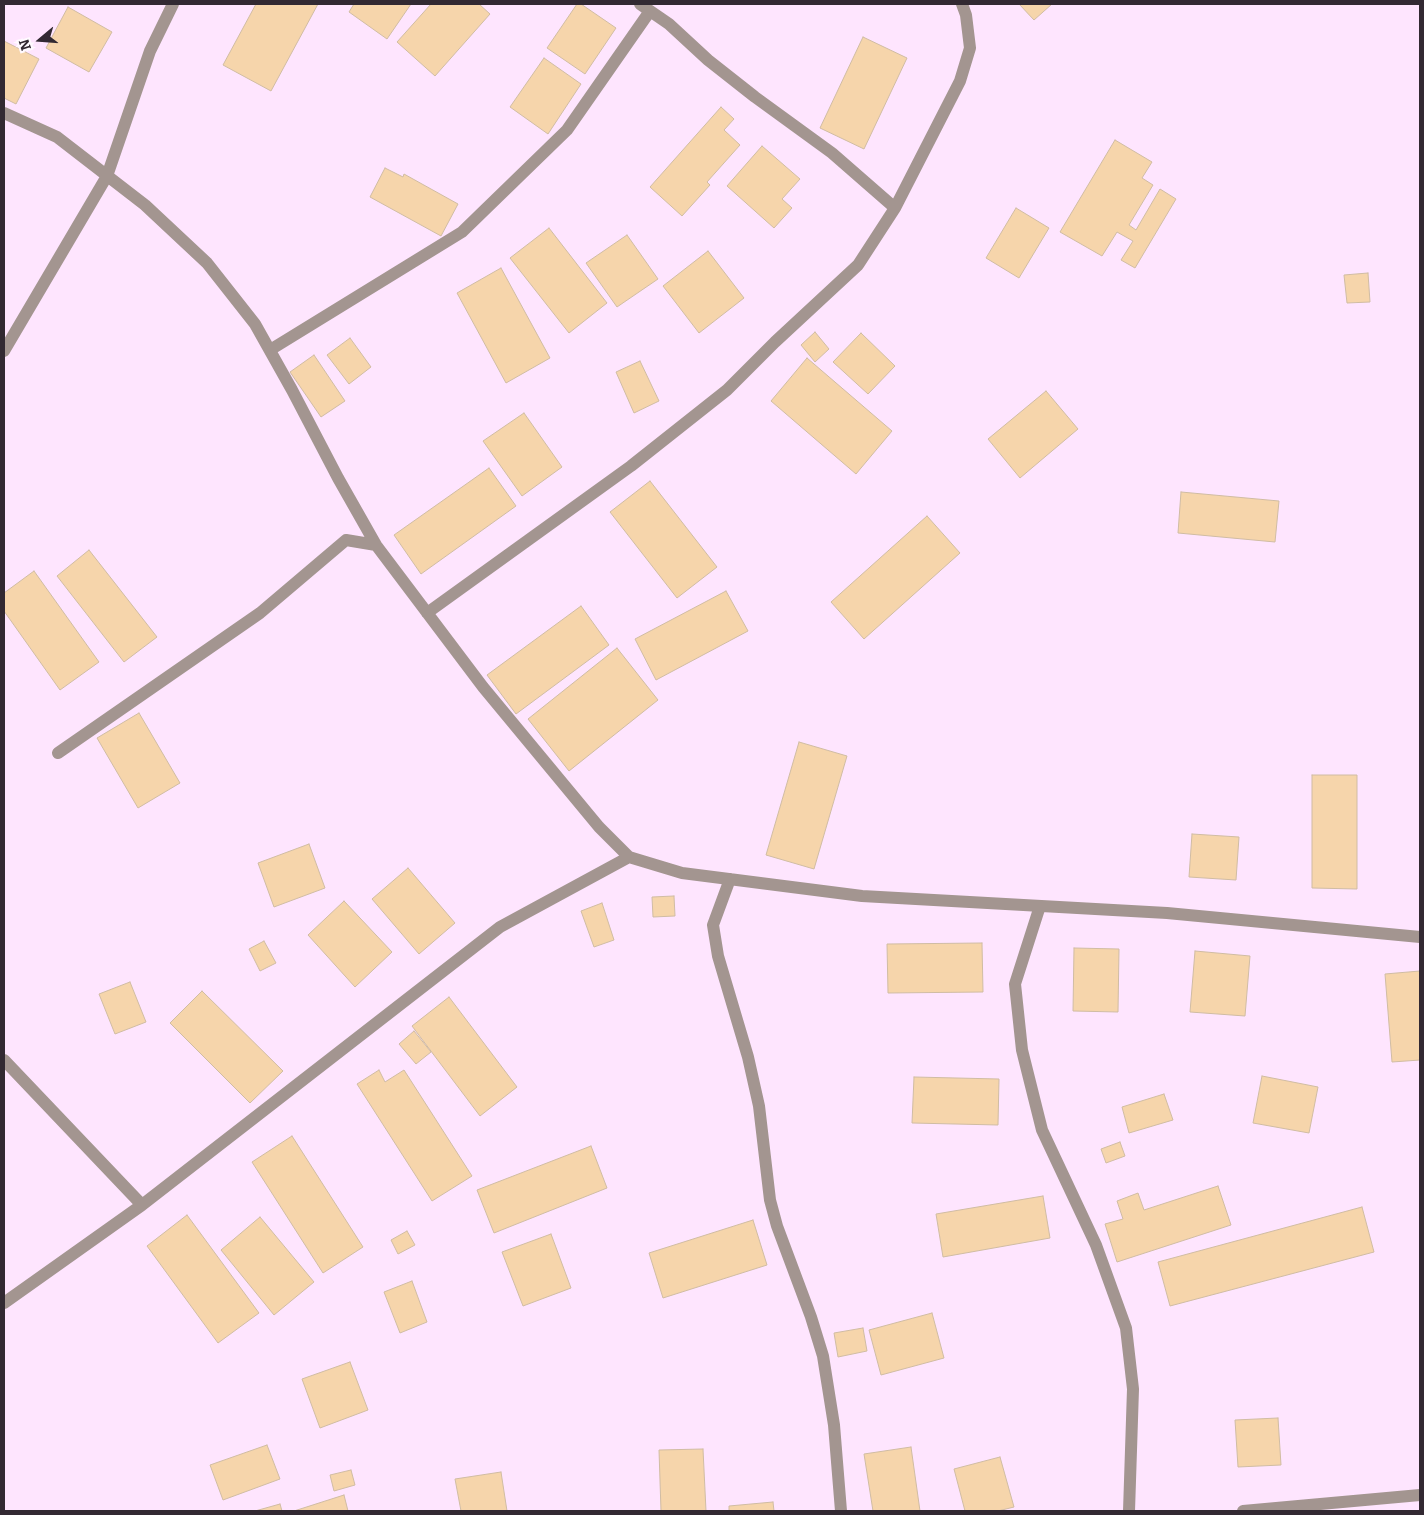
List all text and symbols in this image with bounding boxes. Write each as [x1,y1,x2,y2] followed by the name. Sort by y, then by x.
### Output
[15,15,65,65] north arrow
[16,37,35,53] text: N

